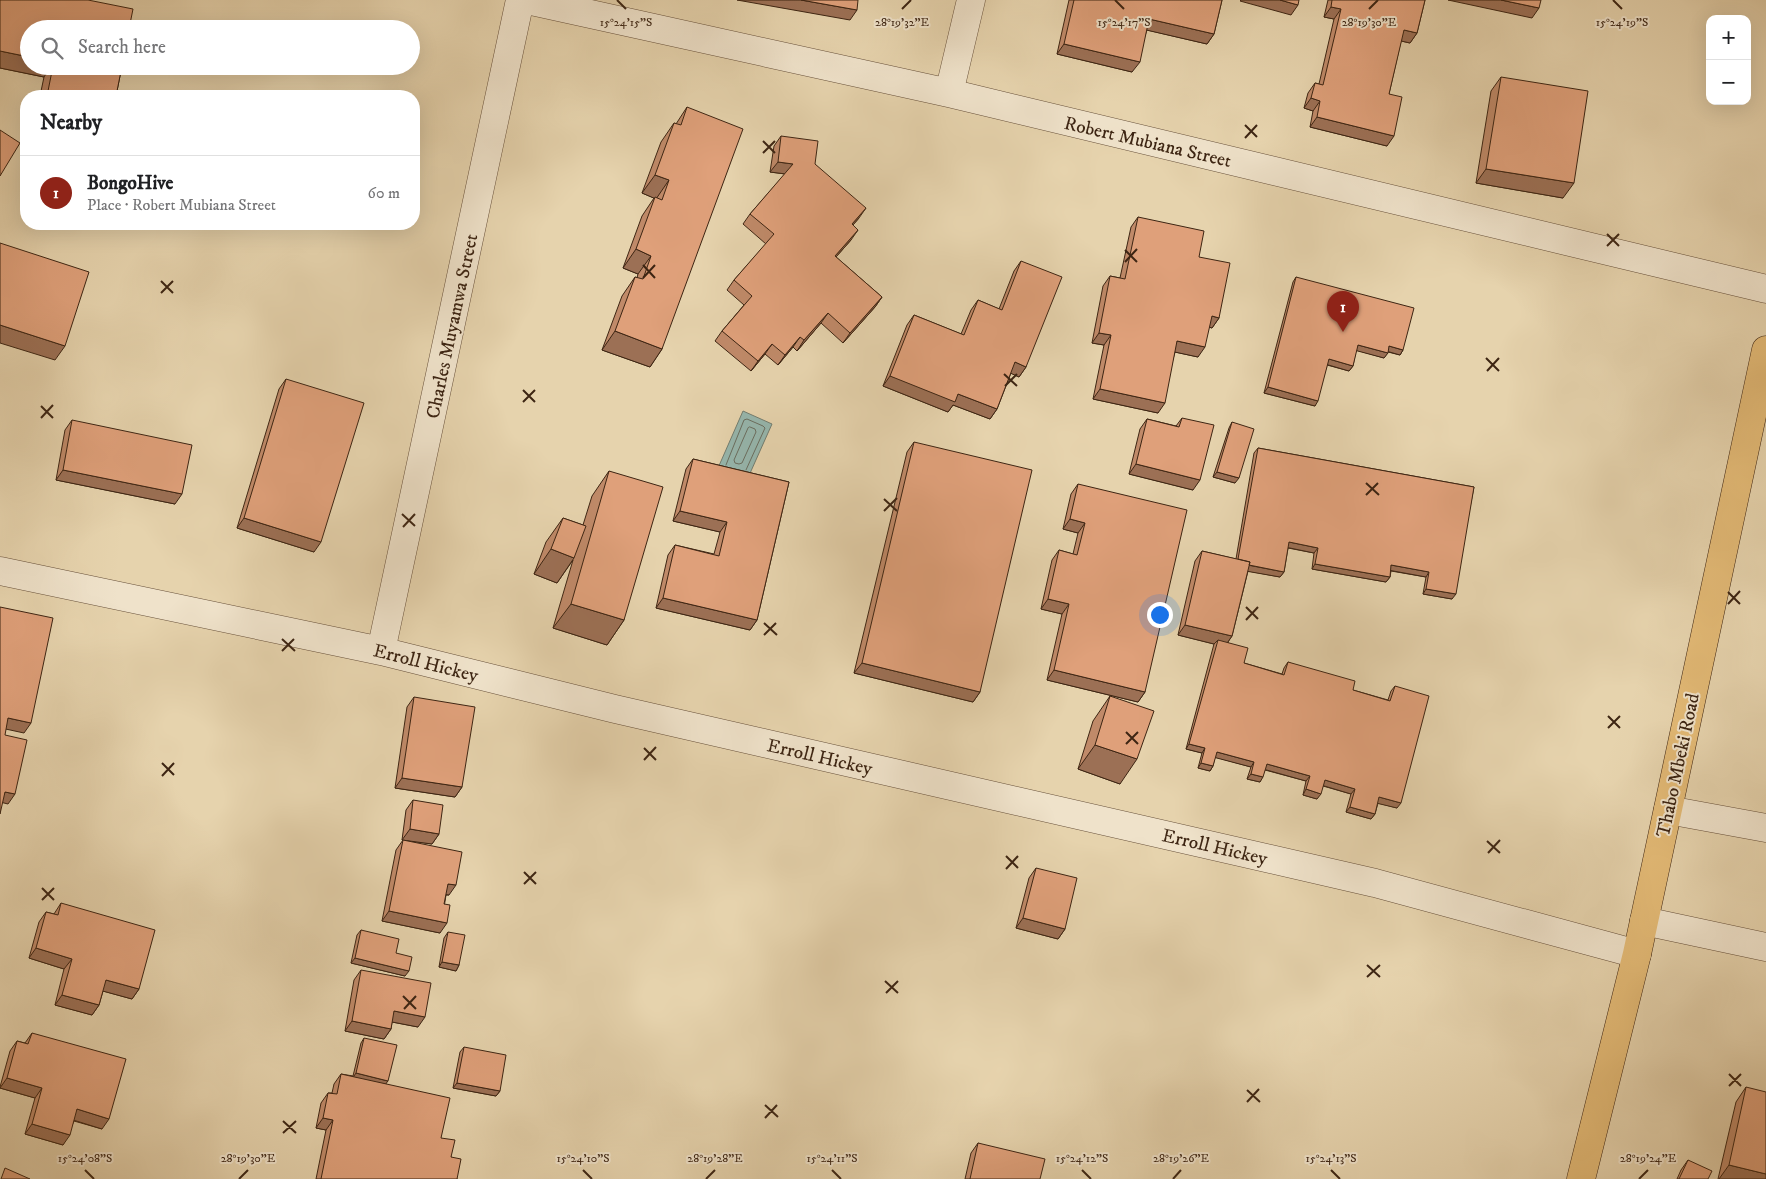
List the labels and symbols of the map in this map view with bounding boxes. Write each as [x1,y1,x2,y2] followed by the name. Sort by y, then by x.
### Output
[600,15,652,30] text: 15°24'15"S
[875,15,929,30] text: 28°19'32"E
[1098,15,1151,30] text: 15°24'17"S
[1342,15,1397,30] text: 28°19'30"E
[1596,15,1648,30] text: 15°24'19"S
[1062,112,1234,173] street label: Robert Mubiana Street
[422,232,483,421] street label: Charles Muyamwa Street
[1327,291,1359,332] pin: 1
[1147,602,1173,628] your location
[371,639,481,688] street label: Erroll Hickey
[1652,691,1705,839] street label: Thabo Mbeki Road
[765,734,876,781] street label: Erroll Hickey
[1160,824,1271,871] street label: Erroll Hickey
[58,1151,112,1166] text: 15°24'08"S
[221,1151,276,1166] text: 28°19'30"E
[556,1151,610,1166] text: 15°24'10"S
[687,1151,743,1166] text: 28°19'28"E
[806,1151,858,1166] text: 15°24'11"S
[1056,1151,1108,1166] text: 15°24'12"S
[1153,1151,1209,1166] text: 28°19'26"E
[1305,1151,1357,1166] text: 15°24'13"S
[1620,1151,1677,1166] text: 28°19'24"E

